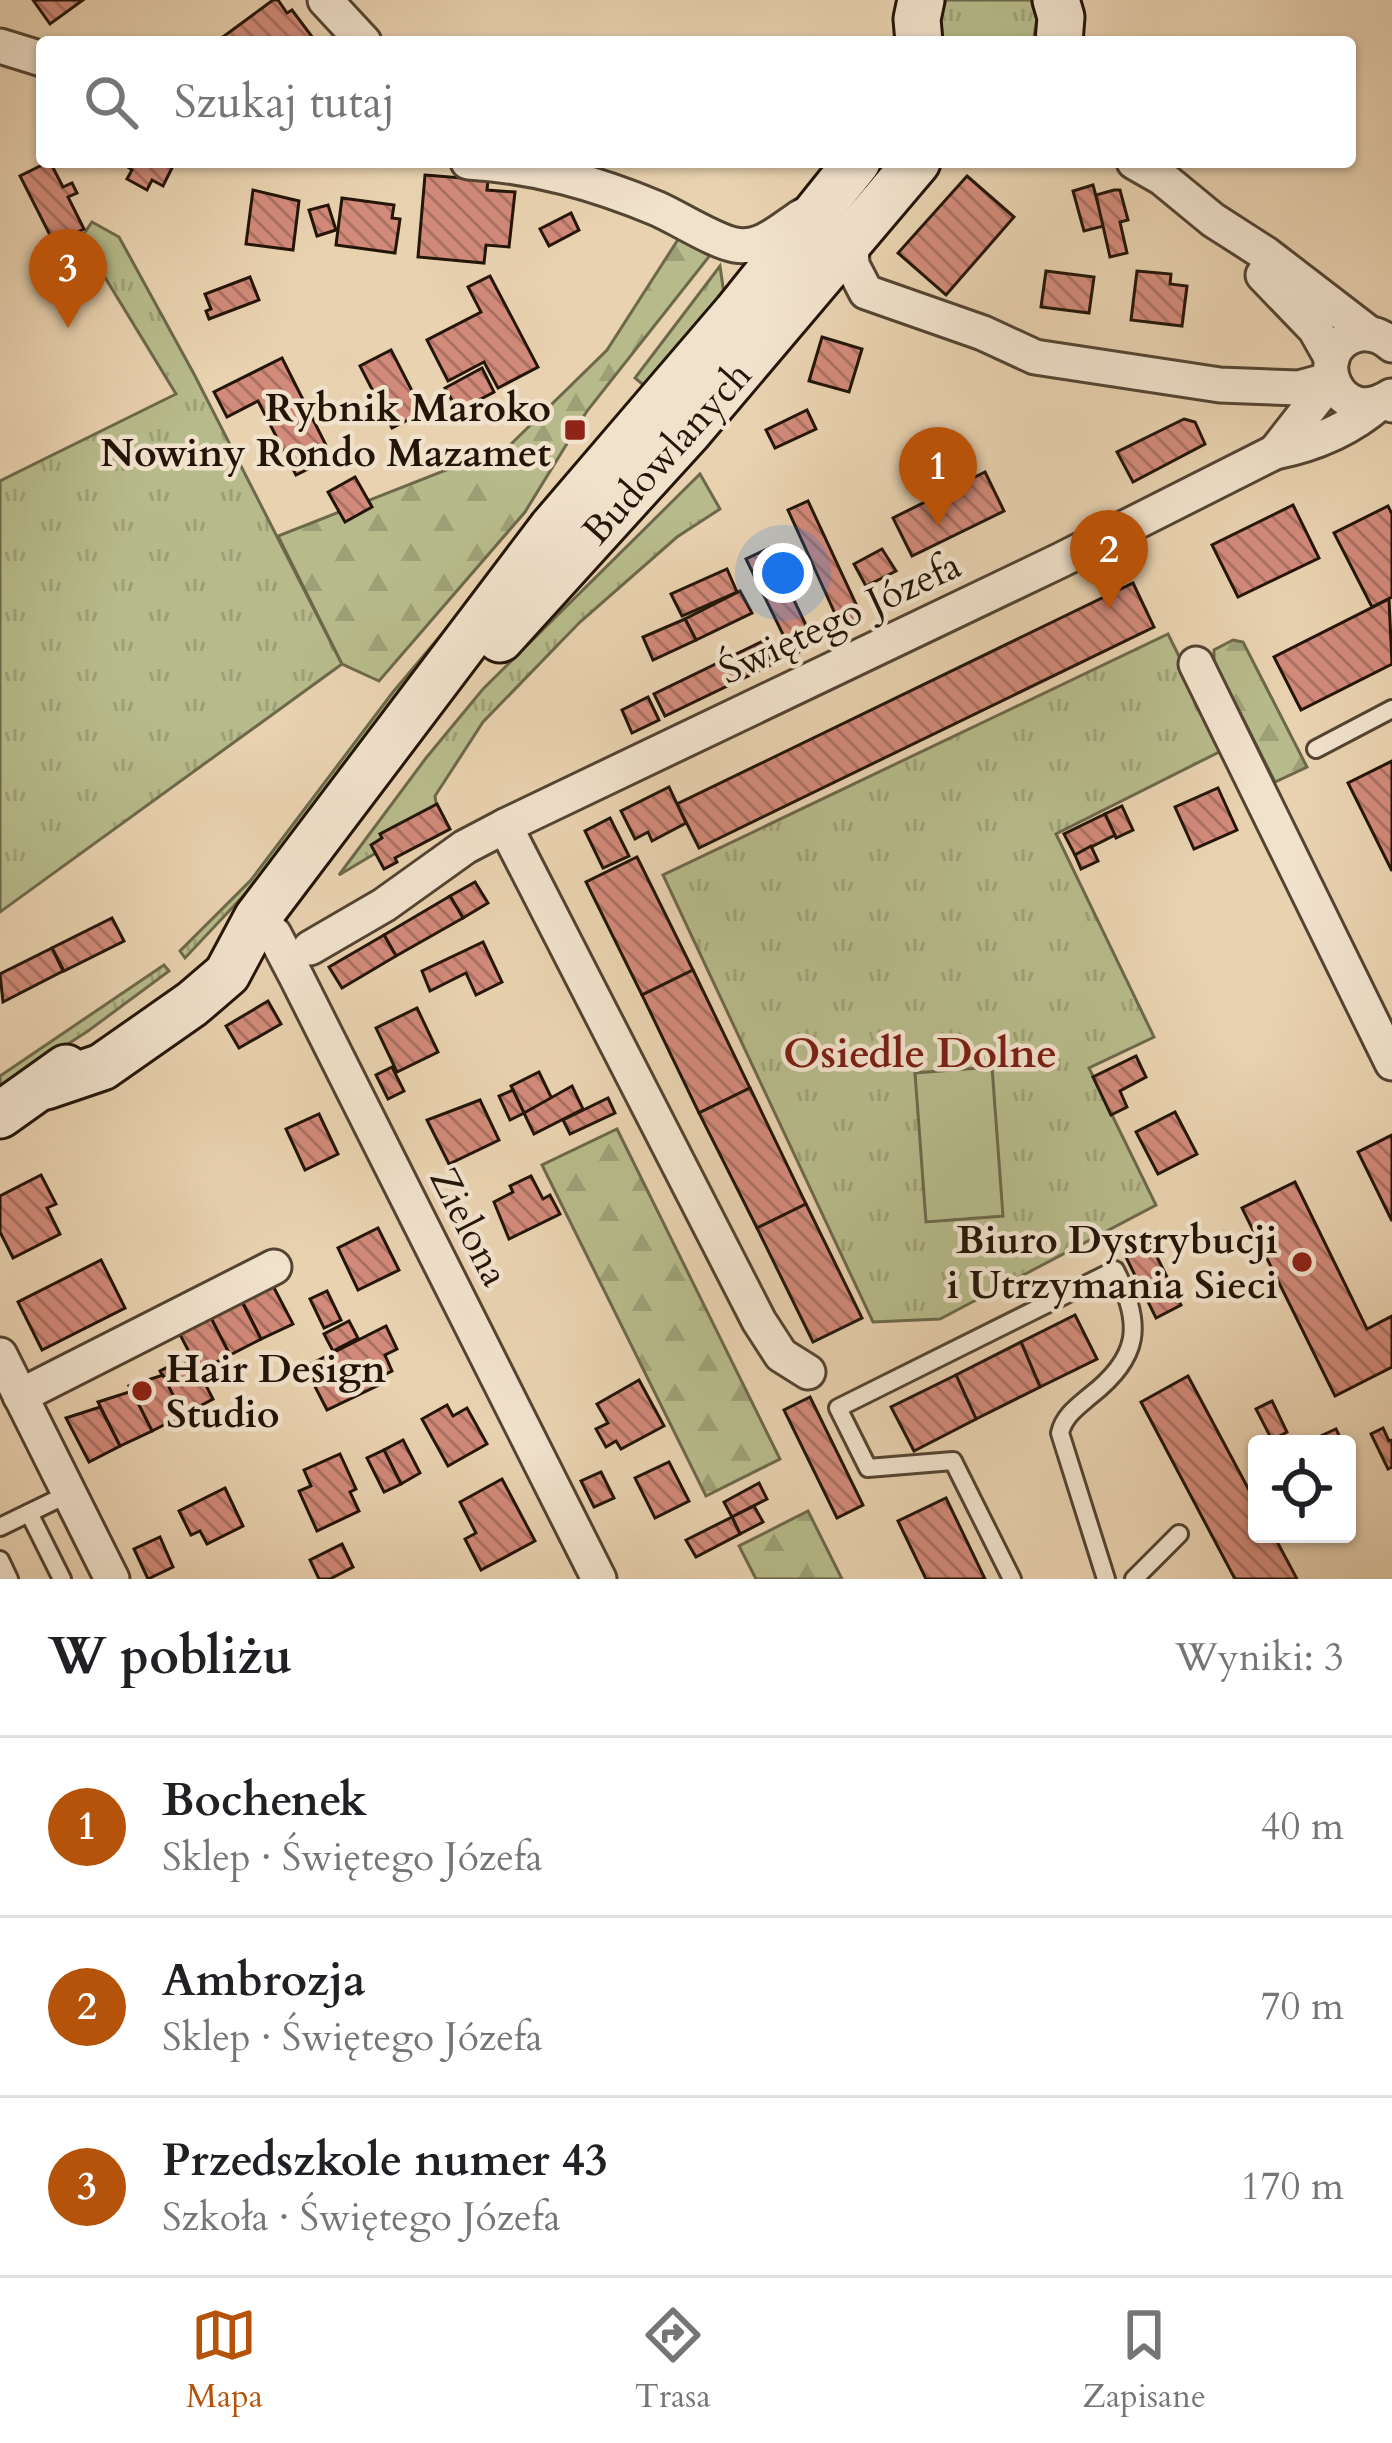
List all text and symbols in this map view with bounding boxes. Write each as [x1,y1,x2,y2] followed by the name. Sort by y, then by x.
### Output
[36,36,1356,168] search box
[78,69,144,135] icon: search
[174,72,395,133] text: Szukaj tutaj
[29,229,107,328] pin: 3
[570,350,764,556] street label: Budowlanych
[100,382,551,480] place label: Rybnik Maroko Nowiny Rondo Mazamet
[562,417,588,443] marker: Rybnik Maroko Nowiny Rondo Mazamet
[899,427,977,526] pin: 1
[1070,510,1148,609] pin: 2
[710,539,970,697] street label: Świętego Józefa
[753,543,813,603] your location
[783,1025,1057,1082] district label: Osiedle Dolne
[417,1159,521,1296] street label: Zielona
[946,1214,1278,1312] place label: Biuro Dystrybucji i Utrzymania Sieci
[1289,1249,1315,1275] marker: Biuro Dystrybucji i Utrzymania Sieci
[166,1343,386,1441] place label: Hair Design Studio
[129,1378,155,1404] marker: Hair Design Studio
[1248,1435,1356,1543] map controls
[1248,1435,1356,1543] button: locate
[48,1622,292,1692] text: W pobliżu
[1175,1631,1344,1684] text: Wyniki: 3
[162,1770,367,1831] text: Bochenek
[77,1800,97,1853] text: 1
[1261,1800,1344,1853] text: 40 m
[162,1831,543,1884] text: Sklep · Świętego Józefa
[162,1950,366,2011] text: Ambrozja
[77,1980,97,2033] text: 2
[1261,1980,1344,2033] text: 70 m
[162,2011,543,2064] text: Sklep · Świętego Józefa
[162,2130,608,2191] text: Przedszkole numer 43
[77,2160,97,2213] text: 3
[1241,2160,1344,2213] text: 170 m
[162,2191,561,2244] text: Szkoła · Świętego Józefa
[186,2302,263,2419] tab: Mapa
[635,2302,711,2419] tab: Trasa
[1082,2302,1206,2419] tab: Zapisane

